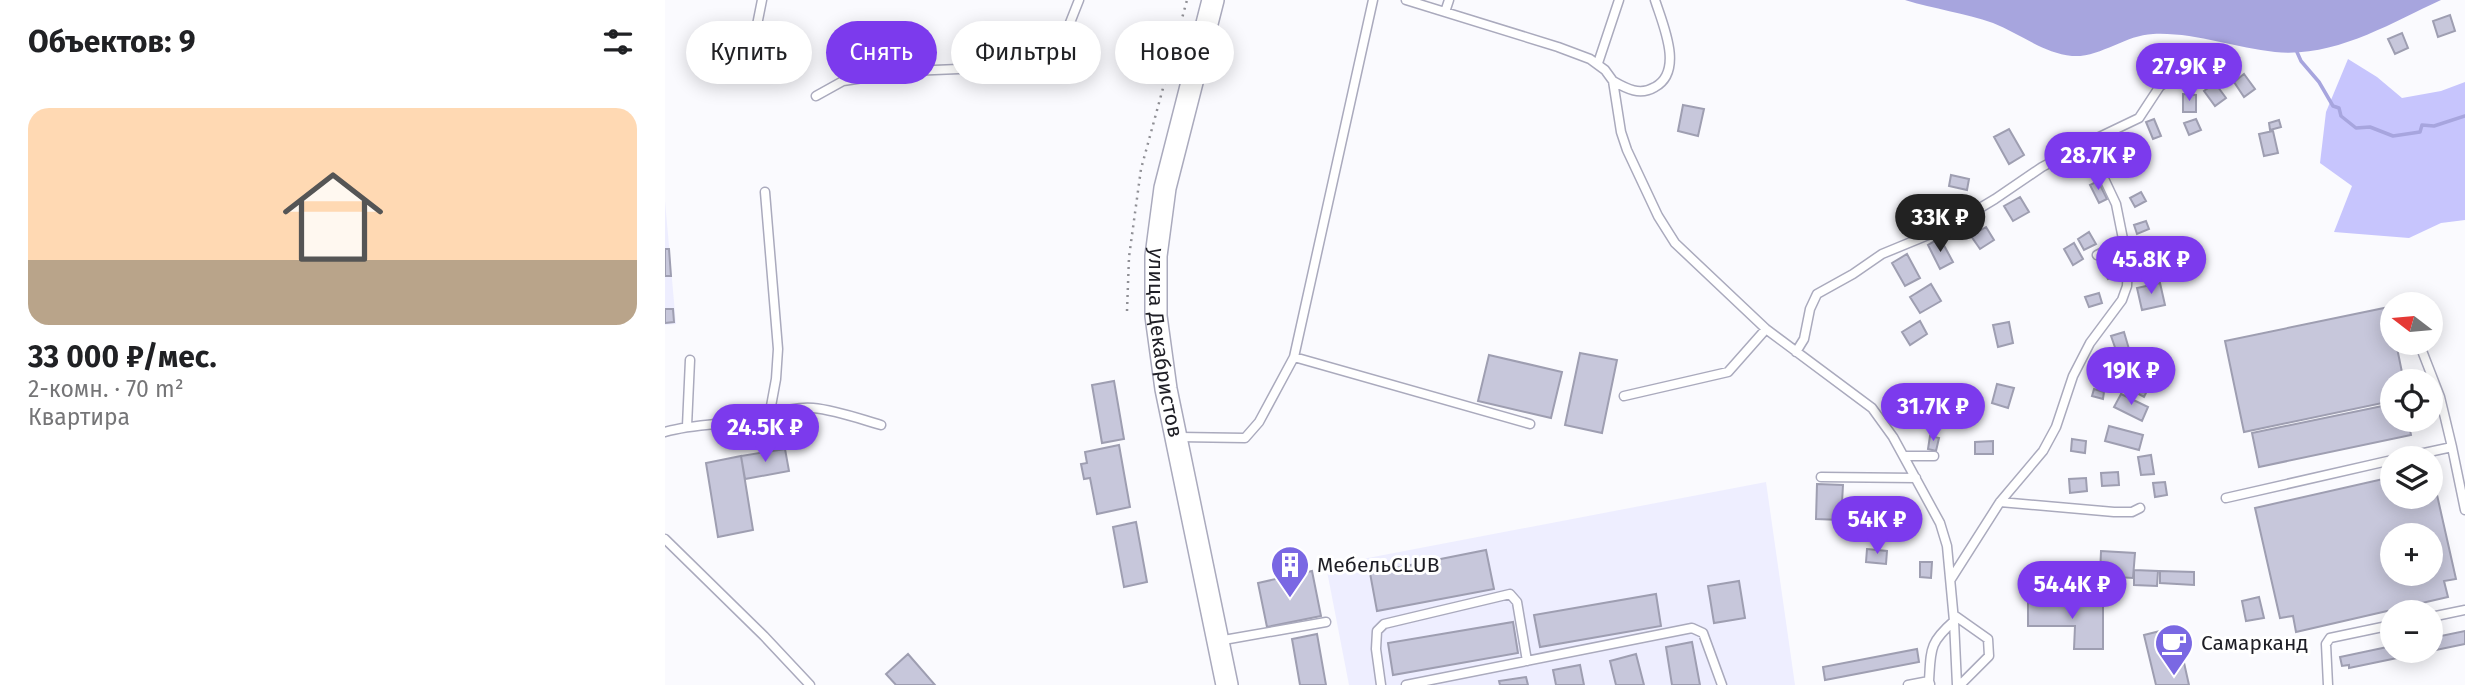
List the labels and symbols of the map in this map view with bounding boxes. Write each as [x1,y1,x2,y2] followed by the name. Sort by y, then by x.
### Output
[2124,43,2254,103] pin: 27.9K ₽
[2033,132,2163,192] pin: 28.7K ₽
[1891,194,1989,254] pin: 33K ₽
[2086,236,2216,296] pin: 45.8K ₽
[1142,246,1189,440] street label: улица Декабристов
[2380,292,2443,355] north arrow
[2082,348,2180,407] pin: 19K ₽
[1868,384,1998,443] pin: 31.7K ₽
[700,405,830,464] pin: 24.5K ₽
[1828,496,1926,556] pin: 54K ₽
[1269,544,1311,599] building icon: МебельCLUB
[1317,552,1439,578] place label: МебельCLUB
[2007,562,2137,621] pin: 54.4K ₽
[2153,622,2195,677] cafe icon: Самарканд
[2201,630,2308,656] place label: Самарканд

